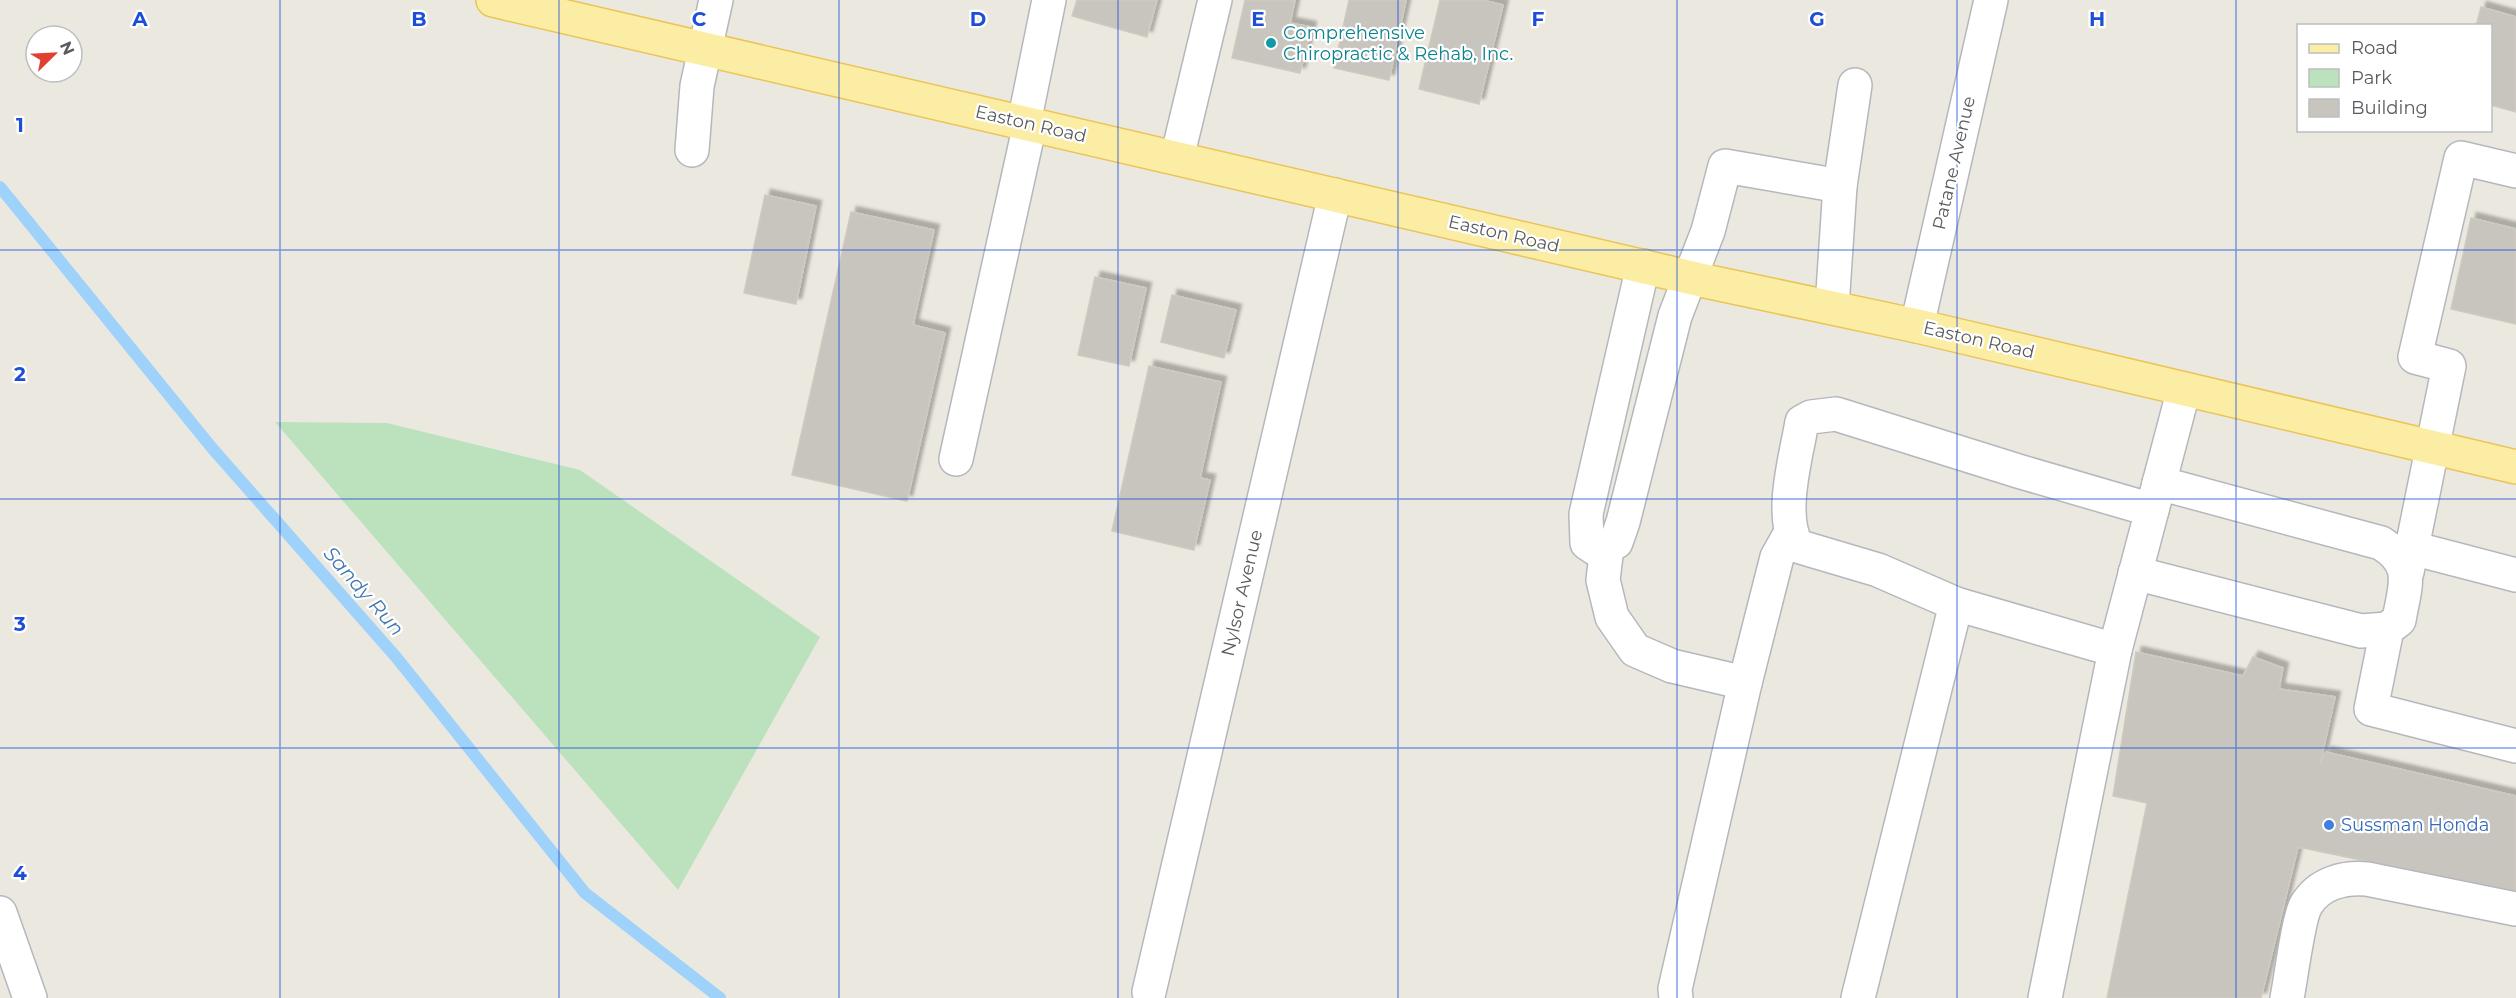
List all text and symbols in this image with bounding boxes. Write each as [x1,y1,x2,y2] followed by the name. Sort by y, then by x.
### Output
[131,7,148,31] text: A
[411,7,427,31] text: B
[692,7,707,31] text: C
[970,7,986,31] text: D
[1251,7,1265,31] text: E
[1532,7,1545,31] text: F
[1809,7,1825,31] text: G
[2089,7,2105,31] text: H
[1283,22,1513,65] place label: Comprehensive Chiropractic & Rehab, Inc.
[24,24,84,84] north arrow
[2297,24,2492,132] legend
[1264,36,1278,50] marker: Comprehensive Chiropractic & Rehab, Inc.
[2351,37,2398,59] text: Road
[56,38,79,58] text: N
[2351,67,2392,89] text: Park
[1928,94,1980,232] street label: Patane Avenue
[2351,97,2428,119] text: Building
[973,101,1089,147] street label: Easton Road
[16,113,24,137] text: 1
[1446,211,1562,257] street label: Easton Road
[1921,317,2037,363] street label: Easton Road
[14,362,26,386] text: 2
[1217,527,1267,658] street label: Nylsor Avenue
[319,541,409,641] water label: Sandy Run
[13,612,26,636] text: 3
[2341,814,2489,836] place label: Sussman Honda
[2322,818,2336,832] marker: Sussman Honda
[13,861,27,885] text: 4

